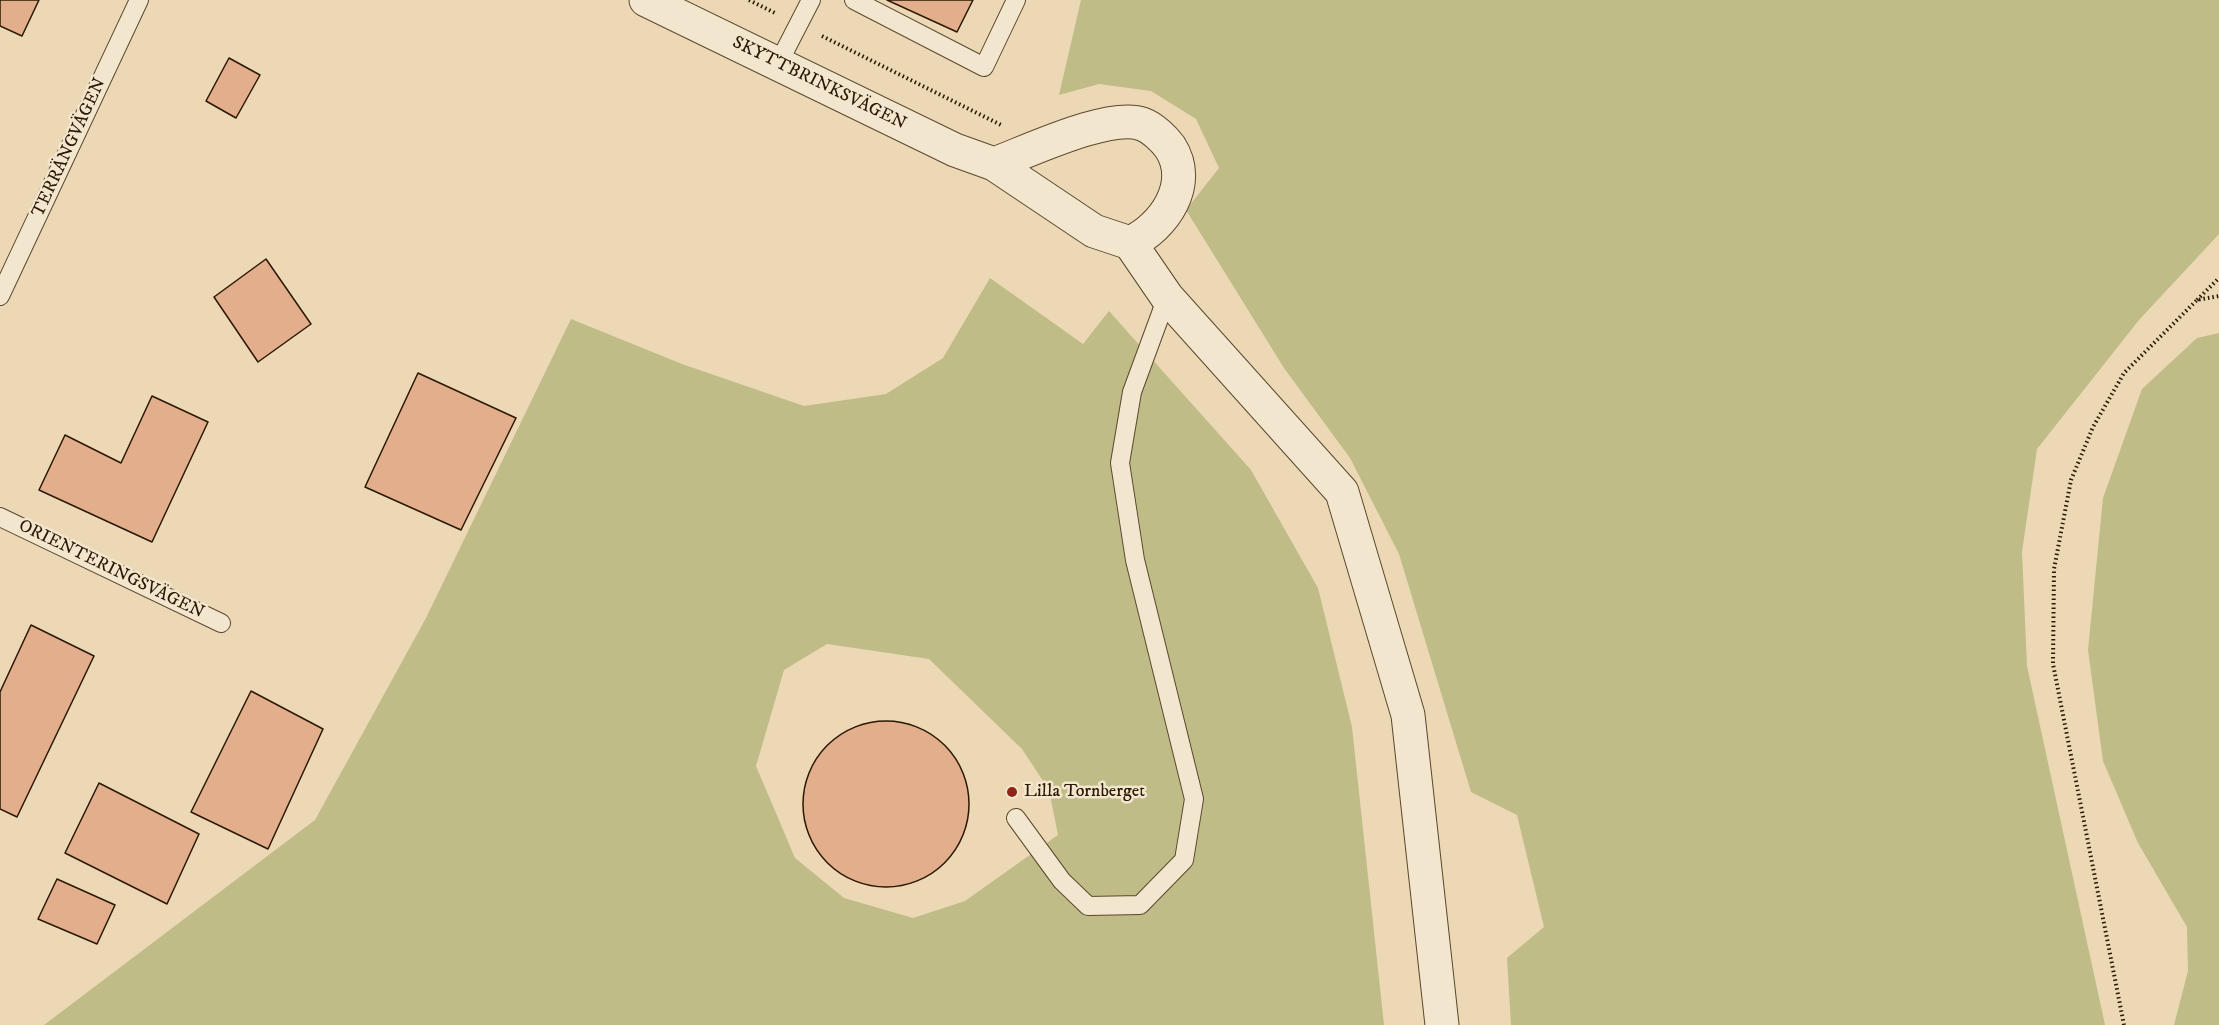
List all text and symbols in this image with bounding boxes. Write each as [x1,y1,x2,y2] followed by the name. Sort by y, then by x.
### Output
[729,32,909,136] street label: SKYTTBRINKSVÄGEN
[28,75,112,221] street label: TERRÄNGVÄGEN
[15,516,207,624] street label: ORIENTERINGSVÄGEN
[1024,781,1145,803] place label: Lilla Tornberget
[1005,785,1019,799] marker: Lilla Tornberget

